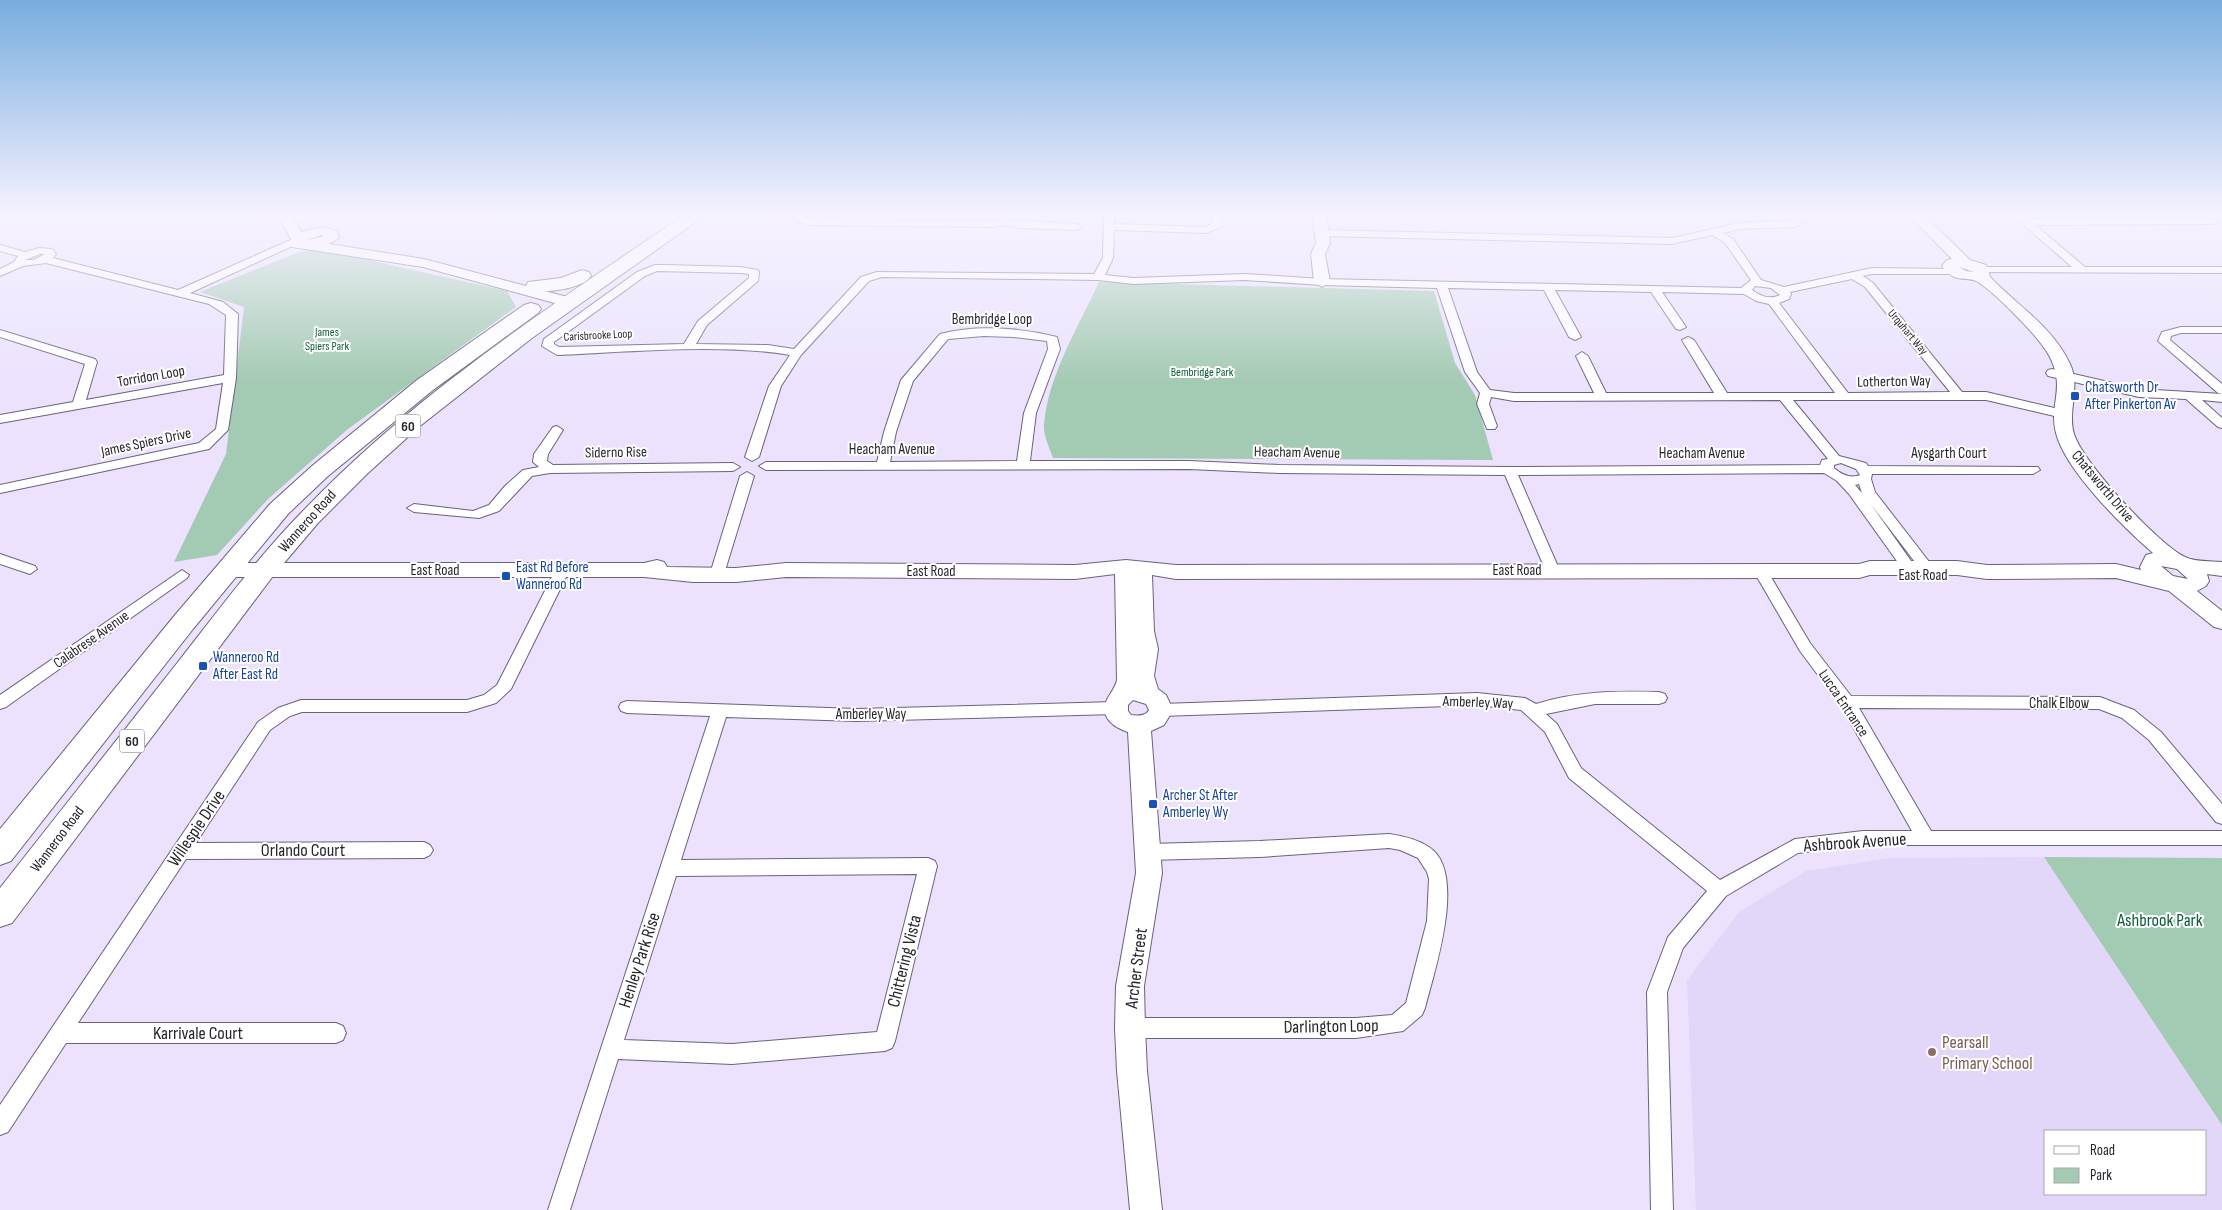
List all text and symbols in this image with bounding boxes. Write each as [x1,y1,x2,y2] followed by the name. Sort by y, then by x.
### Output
[1884,307,1931,358] street label: Urquhart Way
[952,310,1032,329] street label: Bembridge Loop
[305,325,350,354] park label: James Spiers Park
[563,326,633,345] street label: Carisbrooke Loop
[116,361,186,392] street label: Torridon Loop
[1171,365,1234,380] park label: Bembridge Park
[1857,371,1931,392] street label: Lotherton Way
[2084,378,2176,414] place label: Chatsworth Dr After Pinkerton Av
[2069,390,2081,402] marker: Chatsworth Dr After Pinkerton Av
[396,414,420,438] road number: 60
[98,424,193,462] street label: James Spiers Drive
[849,440,935,459] street label: Heacham Avenue
[585,442,647,463] street label: Siderno Rise
[1254,442,1340,463] street label: Heacham Avenue
[1659,444,1745,463] street label: Heacham Avenue
[1910,444,1987,463] street label: Aysgarth Court
[2067,447,2138,526] street label: Chatsworth Drive
[274,486,340,557] street label: Wanneroo Road
[516,558,589,594] place label: East Rd Before Wanneroo Rd
[410,561,460,580] street label: East Road
[1492,561,1542,580] street label: East Road
[906,562,956,581] street label: East Road
[1898,566,1948,585] street label: East Road
[500,570,512,582] marker: East Rd Before Wanneroo Rd
[50,606,133,672] street label: Calabrese Avenue
[212,648,279,684] place label: Wanneroo Rd After East Rd
[197,660,209,672] marker: Wanneroo Rd After East Rd
[1814,666,1873,741] street label: Lucca Entrance
[1441,692,1514,713] street label: Amberley Way
[2029,694,2090,713] street label: Chalk Elbow
[835,705,907,724] street label: Amberley Way
[120,729,144,752] road number: 60
[163,786,230,871] street label: Willespie Drive
[1162,786,1239,822] place label: Archer St After Amberley Wy
[1147,798,1159,810] marker: Archer St After Amberley Wy
[26,802,88,876] street label: Wanneroo Road
[1802,828,1907,857] street label: Ashbrook Avenue
[261,840,346,861] street label: Orlando Court
[614,910,665,1010] street label: Henley Park Rise
[2116,910,2203,931] park label: Ashbrook Park
[883,913,926,1009] street label: Chittering Vista
[1121,926,1152,1011] street label: Archer Street
[1283,1015,1379,1038] street label: Darlington Loop
[153,1023,244,1044] street label: Karrivale Court
[1942,1032,2033,1074] place label: Pearsall Primary School
[1926,1046,1938,1058] marker: Pearsall Primary School
[2044,1130,2207,1195] legend
[2090,1141,2115,1160] text: Road
[2090,1166,2112,1185] text: Park

